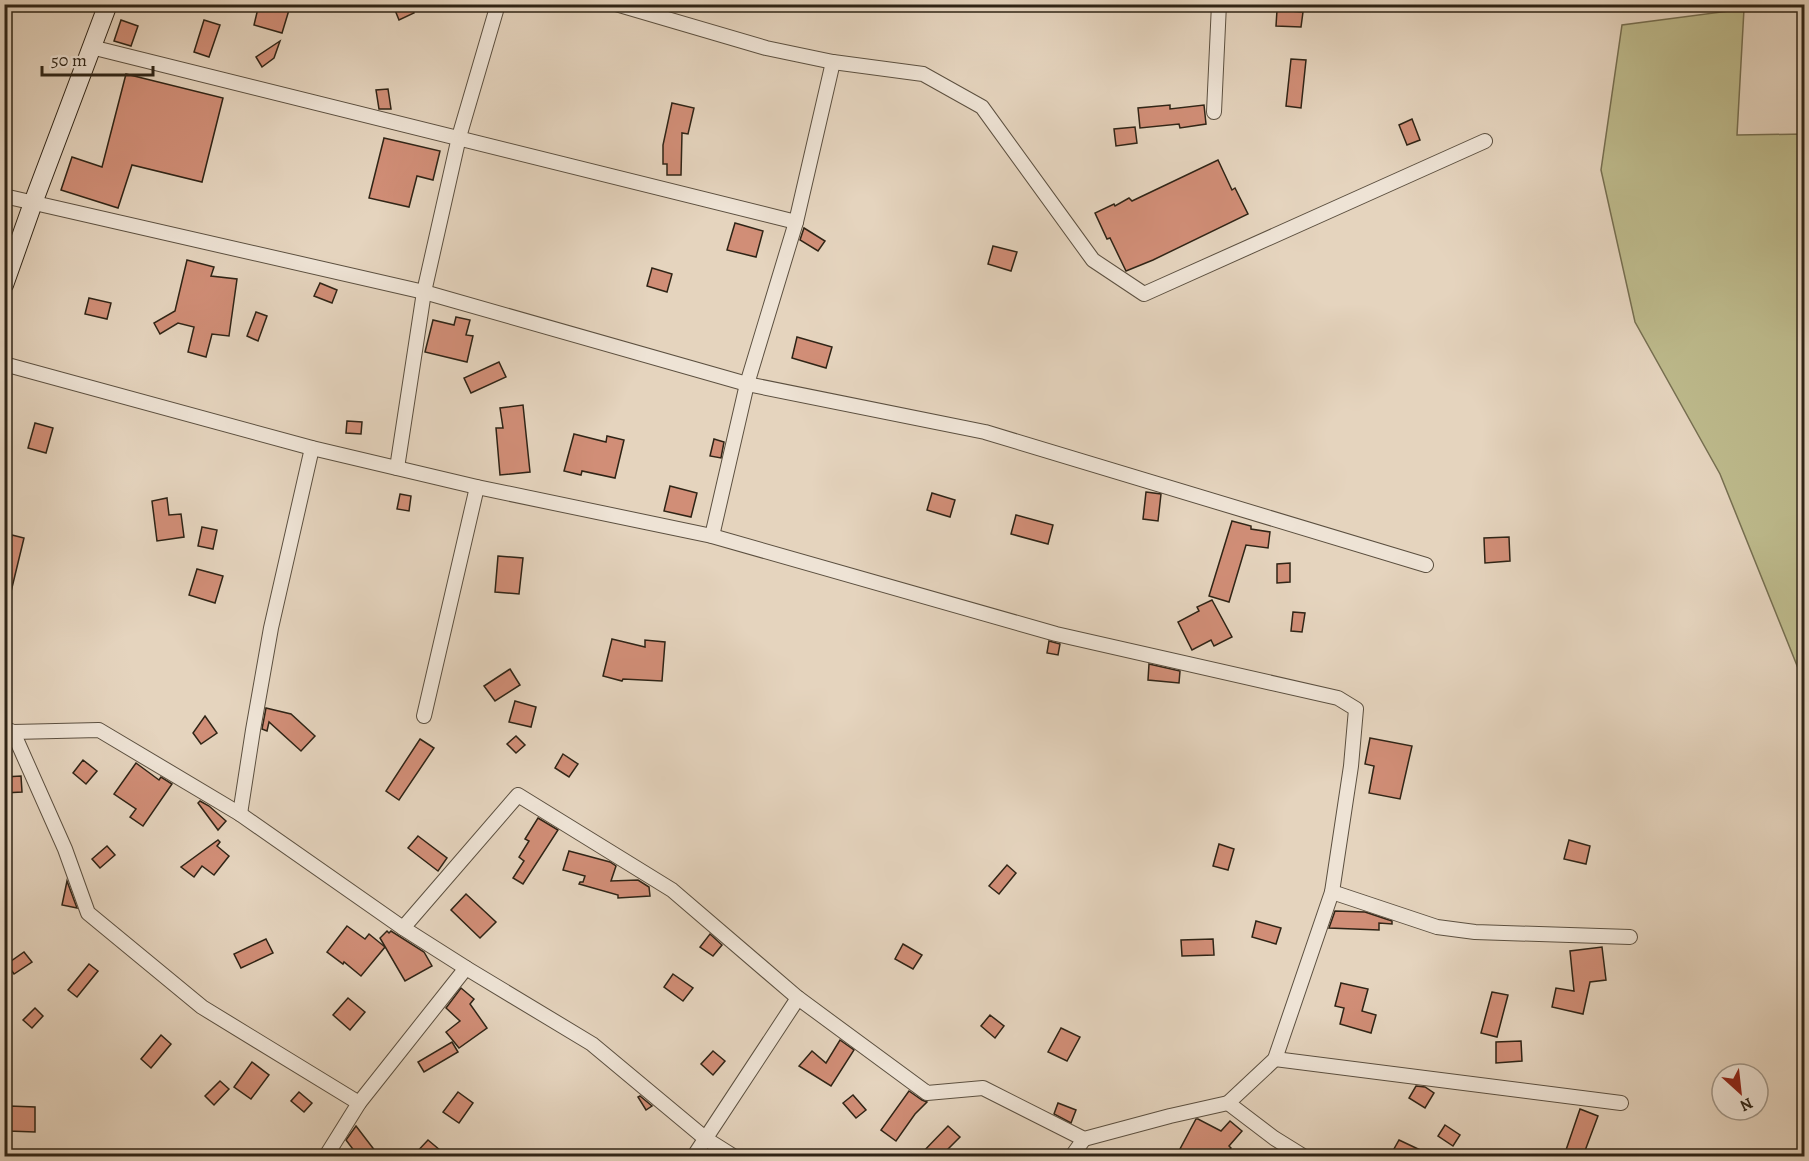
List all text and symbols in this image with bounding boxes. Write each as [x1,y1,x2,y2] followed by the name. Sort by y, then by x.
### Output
[42,39,153,77] scale bar
[51,48,87,72] text: 50 m
[1710,1062,1770,1122] north arrow
[1736,1092,1757,1117] text: N

